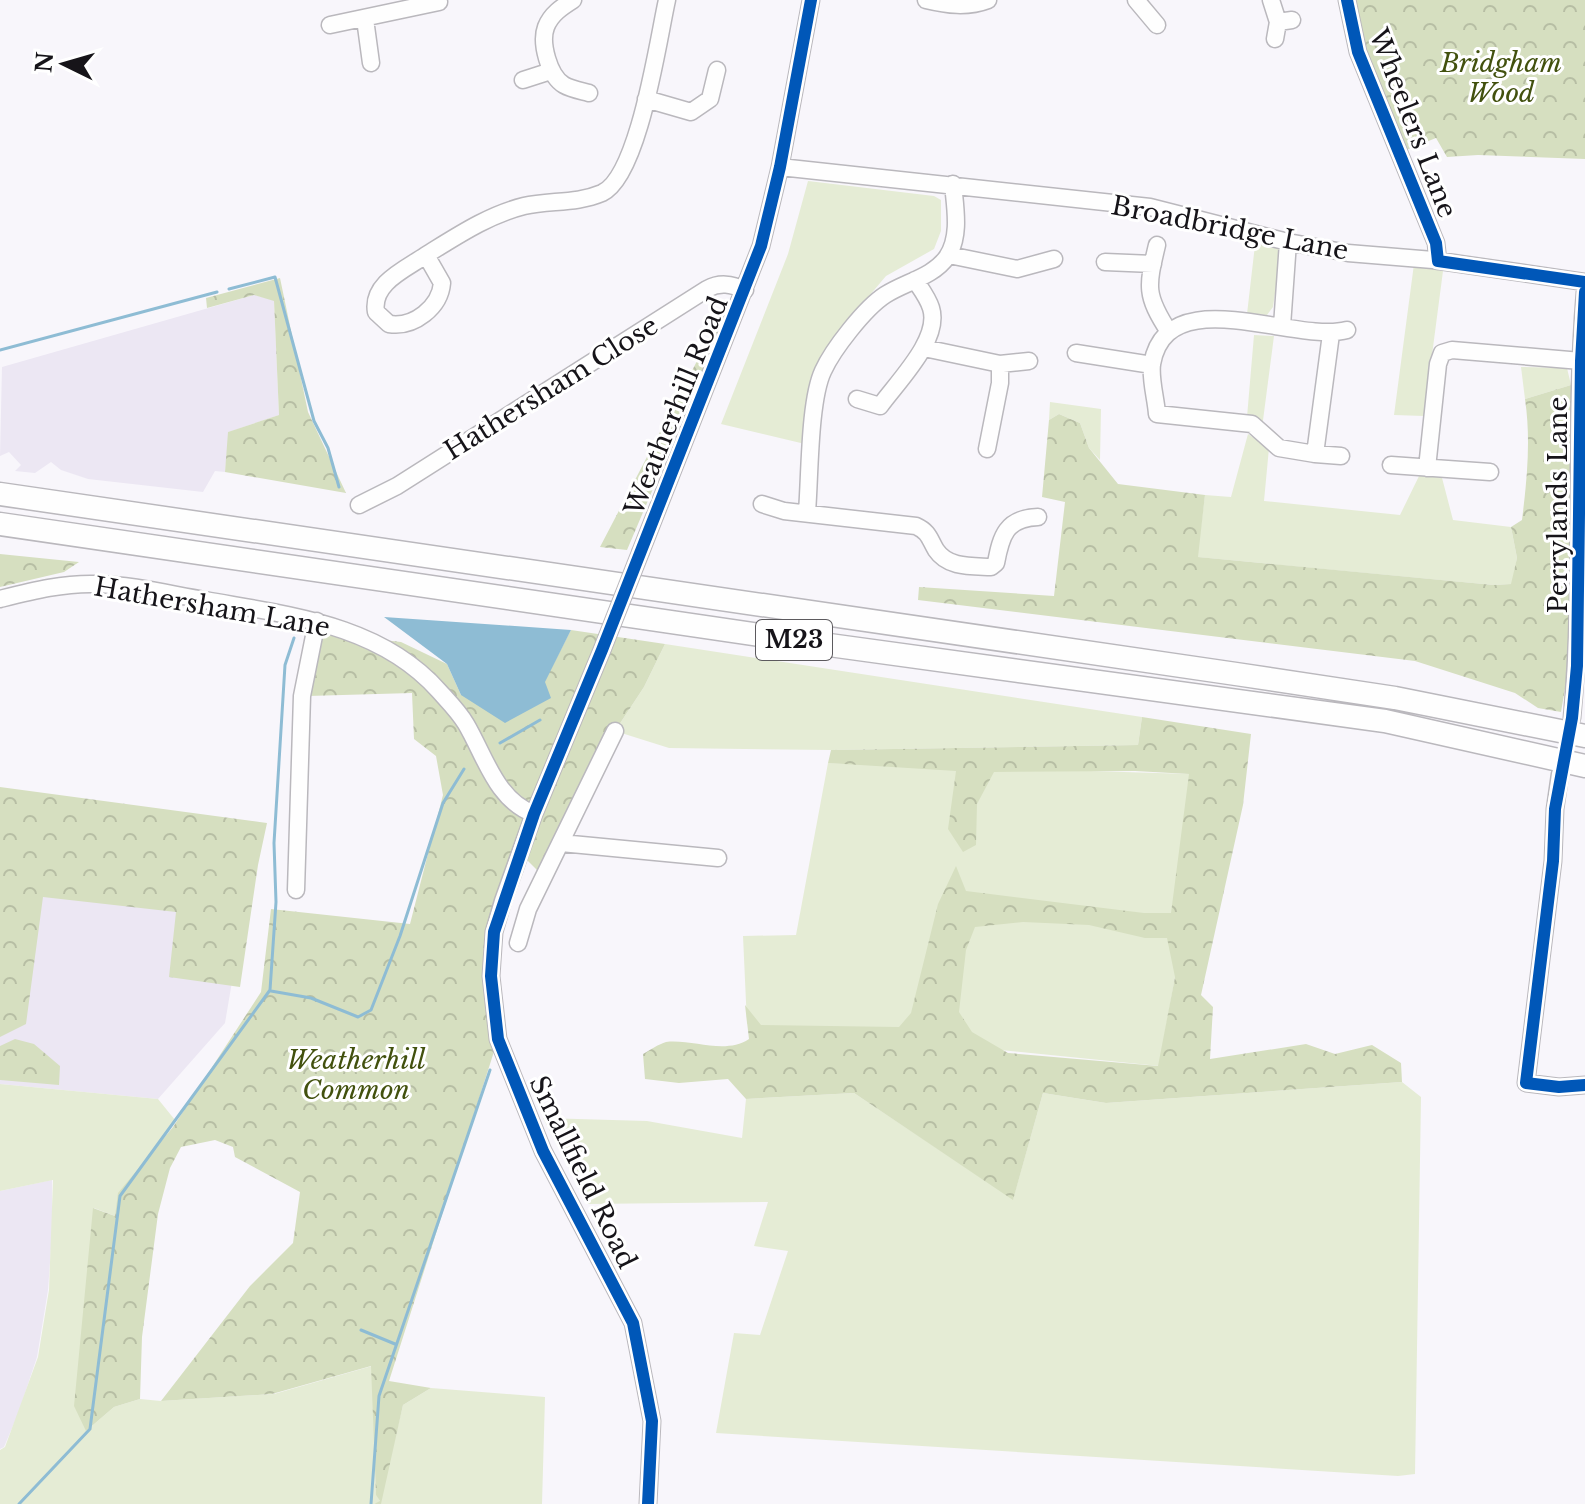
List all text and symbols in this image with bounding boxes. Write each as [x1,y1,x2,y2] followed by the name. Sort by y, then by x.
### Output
[1362,23,1464,222] street label: Wheelers Lane
[24,24,104,104] north arrow
[1439,47,1562,109] park label: Bridgham Wood
[30,51,59,74] text: N
[1109,189,1351,267] street label: Broadbridge Lane
[617,292,735,521] street label: Weatherhill Road
[438,309,664,467] street label: Hathersham Close
[1542,397,1574,613] street label: Perrylands Lane
[92,570,332,644] street label: Hathersham Lane
[756,620,832,660] road number: M23
[287,1044,426,1106] park label: Weatherhill Common
[522,1070,644,1274] street label: Smallfield Road

